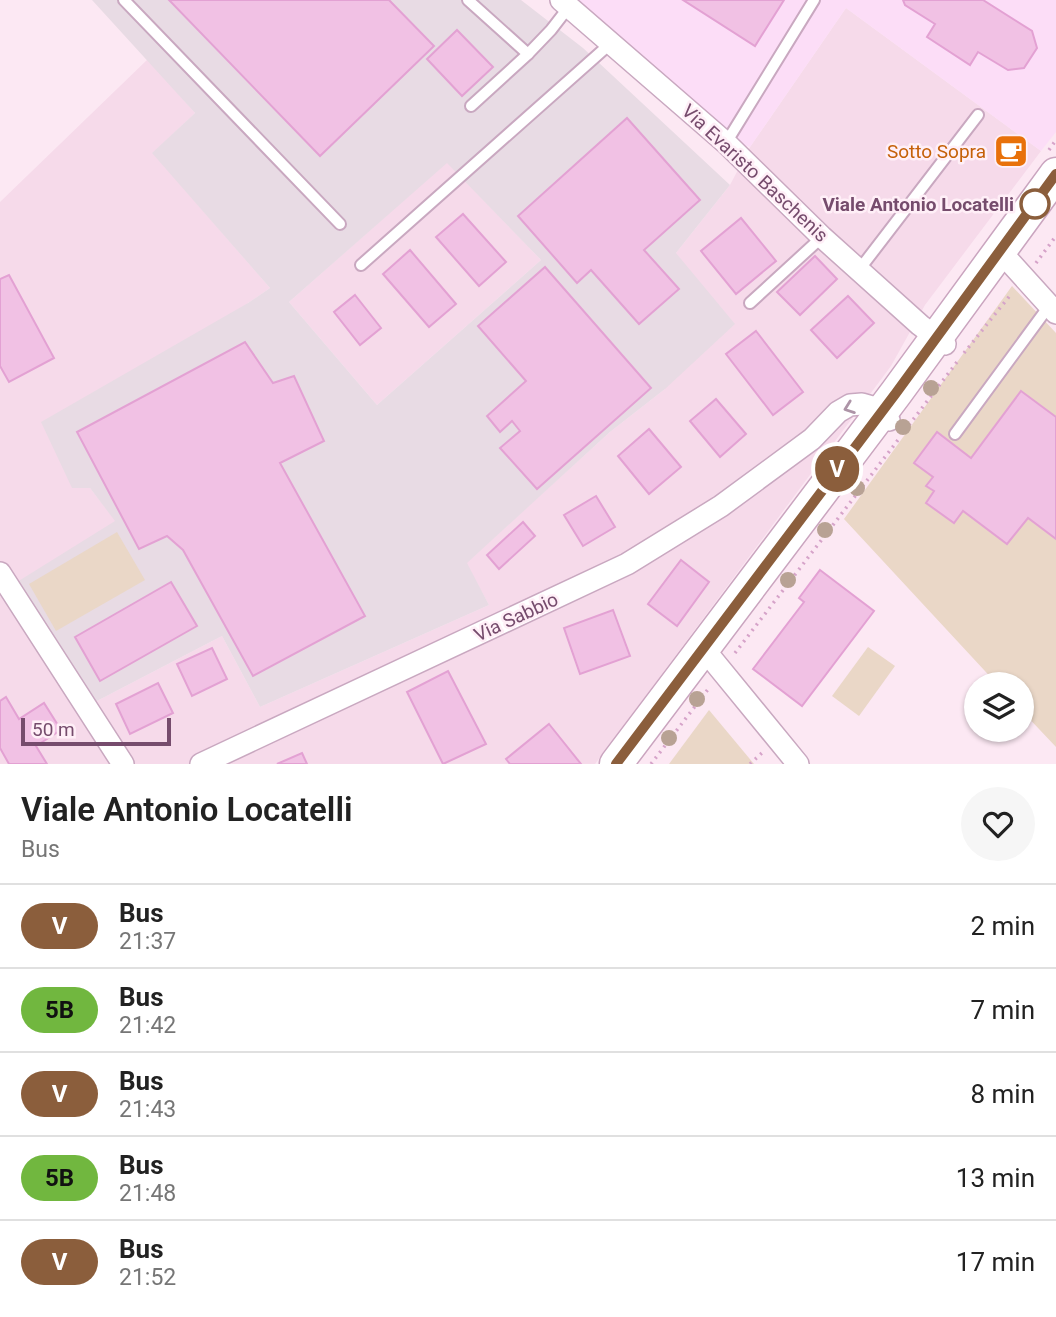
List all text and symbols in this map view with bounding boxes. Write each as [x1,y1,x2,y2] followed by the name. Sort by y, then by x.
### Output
[677,99,833,247] street label: Via Evaristo Baschenis
[992,132,1030,170] cafe icon: Sotto Sopra
[887,140,986,163] place label: Sotto Sopra
[1020,189,1050,219] marker: Viale Antonio Locatelli
[822,193,1014,216] place label: Viale Antonio Locatelli
[843,400,856,414] one-way arrow
[814,446,860,492] line badge: V
[829,455,845,483] text: V
[470,588,562,646] street label: Via Sabbio
[964,672,1034,742] map controls
[964,672,1034,742] button: layers
[21,715,172,747] scale bar
[32,718,75,741] text: 50 m
[961,787,1035,861] button: heart
[21,790,353,829] text: Viale Antonio Locatelli
[21,836,60,863] text: Bus
[119,898,164,928] text: Bus
[970,911,1035,941] text: 2 min
[52,912,67,940] text: V
[119,928,176,955] text: 21:37
[119,982,164,1012] text: Bus
[970,995,1035,1025] text: 7 min
[45,996,74,1024] text: 5B
[119,1012,176,1039] text: 21:42
[119,1066,164,1096] text: Bus
[970,1079,1035,1109] text: 8 min
[52,1080,67,1108] text: V
[119,1096,176,1123] text: 21:43
[119,1150,164,1180] text: Bus
[956,1163,1035,1193] text: 13 min
[45,1164,74,1192] text: 5B
[119,1180,176,1207] text: 21:48
[119,1234,164,1264] text: Bus
[956,1247,1035,1277] text: 17 min
[52,1248,67,1276] text: V
[119,1264,176,1291] text: 21:52

